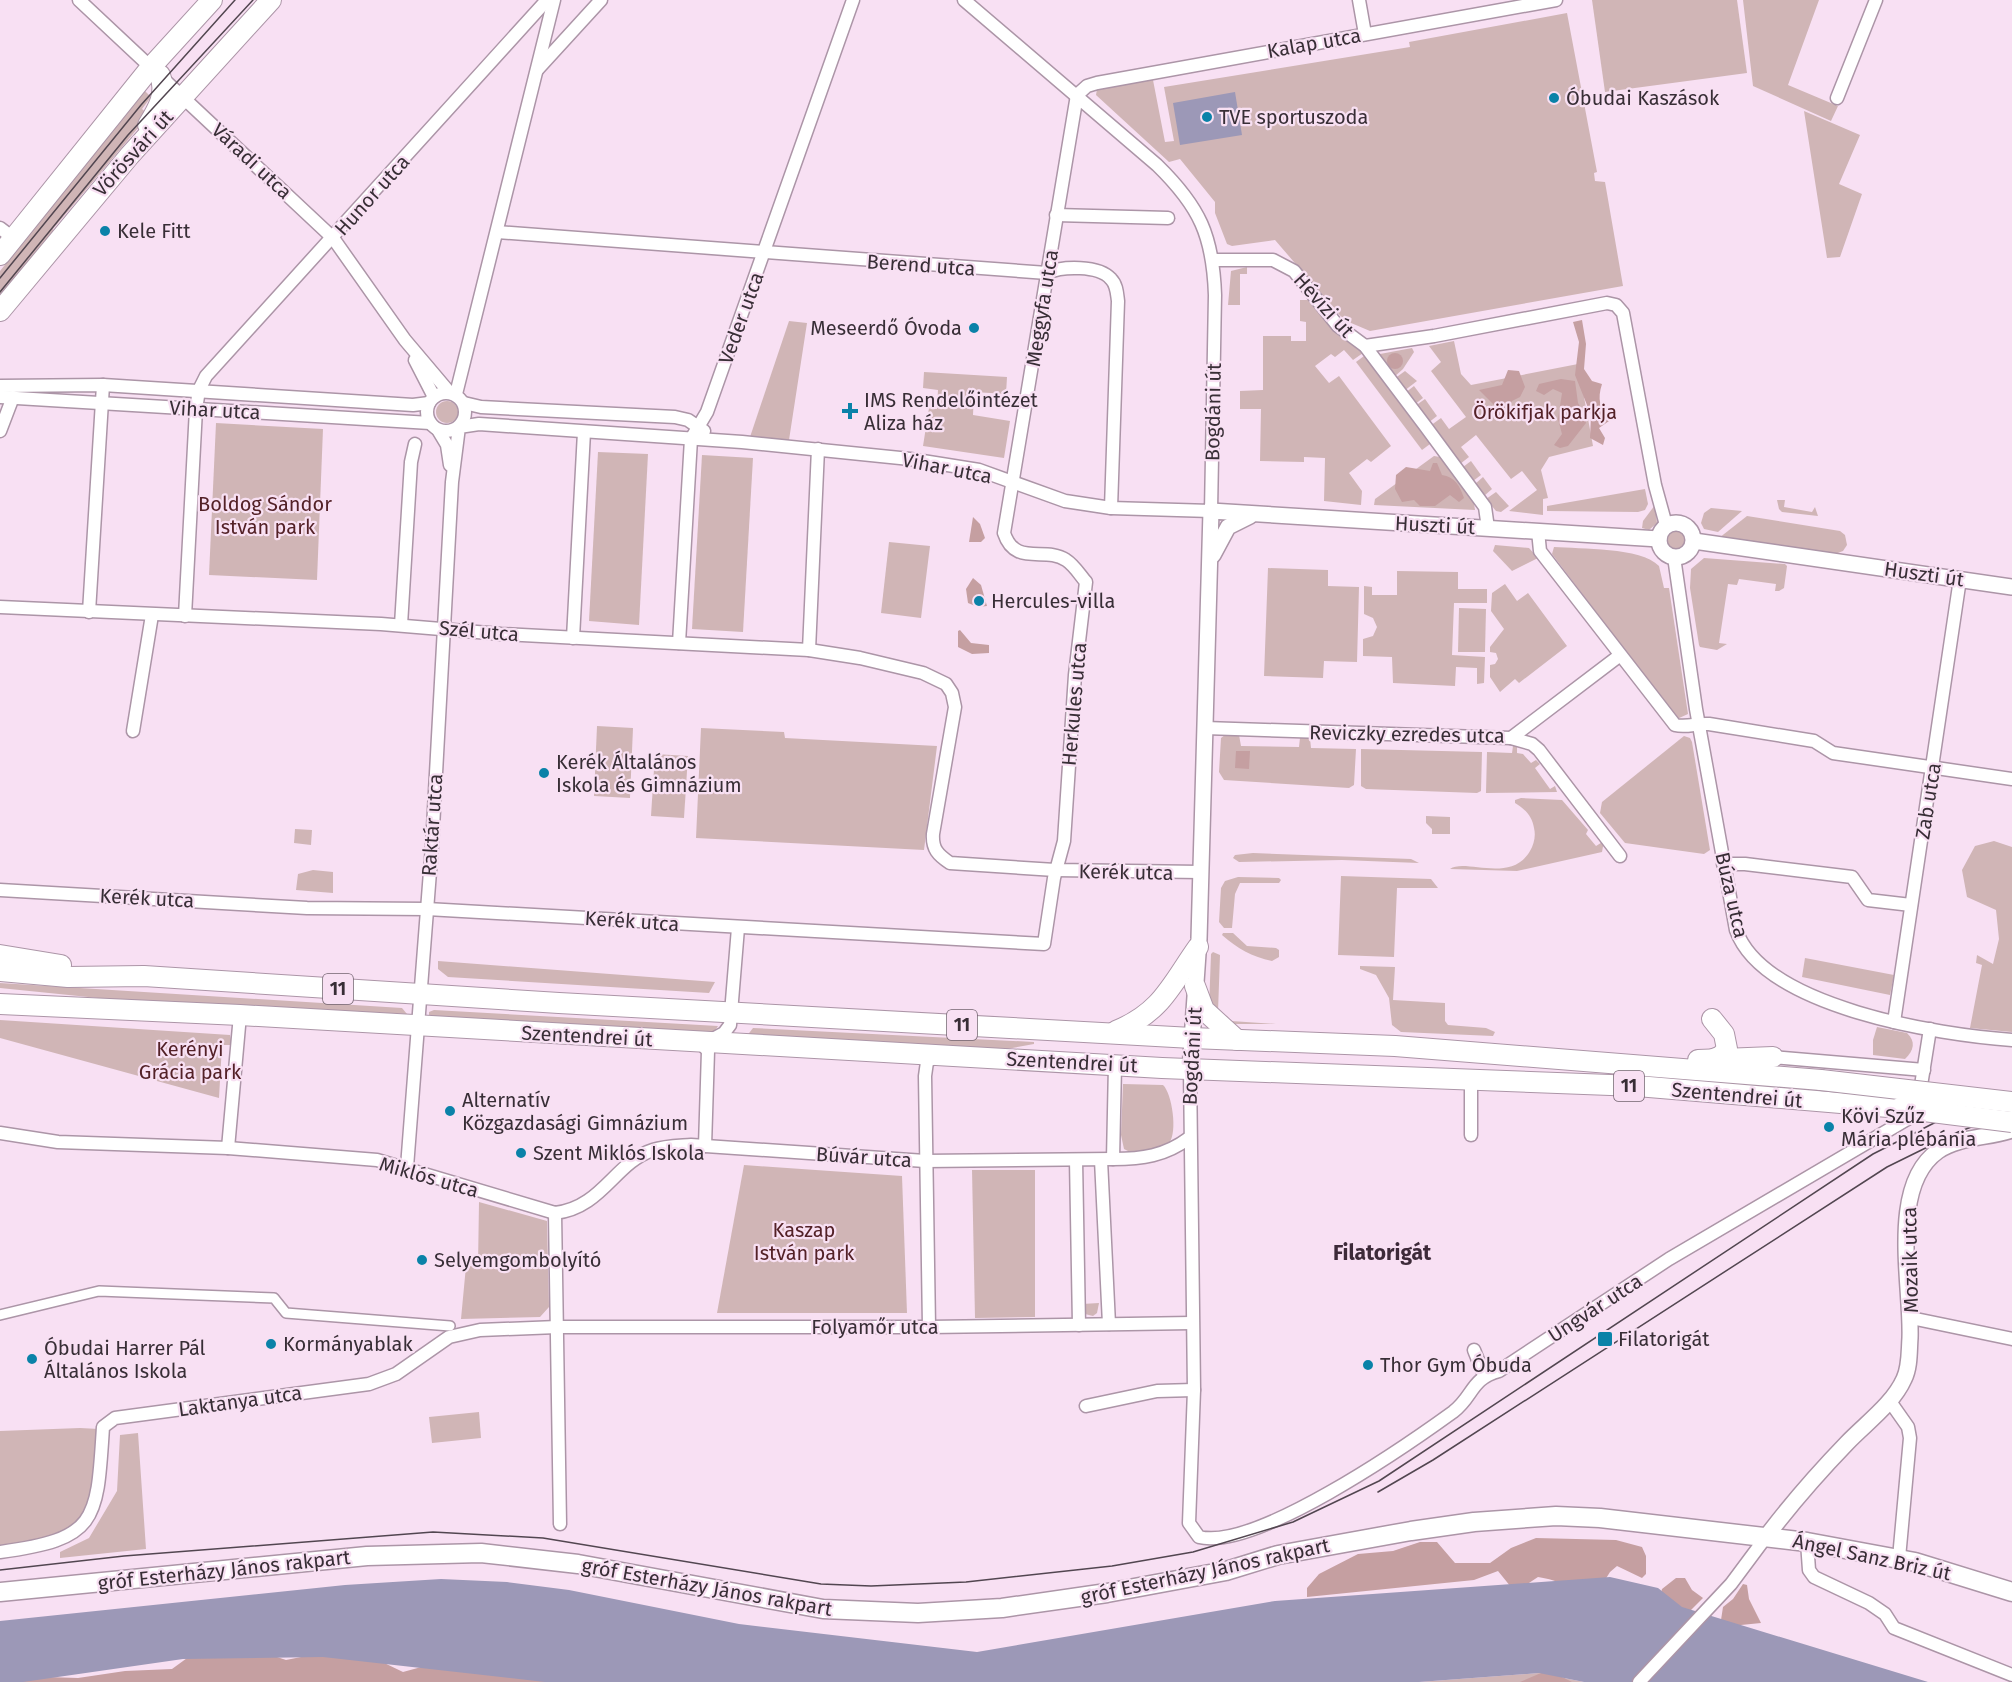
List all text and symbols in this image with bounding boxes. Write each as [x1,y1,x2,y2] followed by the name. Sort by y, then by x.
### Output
[1265,23,1363,63] street label: Kalap utca
[1566,86,1720,110] place label: Óbudai Kaszások
[1547,91,1561,105] marker: Óbudai Kaszások
[88,104,179,201] street label: Vörösvári út
[1219,105,1368,129] place label: TVE sportuszoda
[1200,110,1214,124] marker: TVE sportuszoda
[207,118,297,204] street label: Váradi utca
[329,150,415,240] street label: Hunor utca
[117,219,191,243] place label: Kele Fitt
[98,224,112,238] marker: Kele Fitt
[1021,248,1063,368] street label: Meggyfa utca
[866,249,976,281] street label: Berend utca
[1289,268,1360,343] street label: Hévízi út
[713,269,769,367] street label: Veder utca
[810,316,962,340] place label: Meseerdő Óvoda
[967,321,981,335] marker: Meseerdő Óvoda
[1200,362,1226,461] street label: Bogdáni út
[864,388,1039,435] place label: IMS Rendelőintézet Aliza ház
[169,396,261,424] street label: Vihar utca
[1473,400,1617,424] park label: Örökifjak parkja
[841,402,859,420] marker: IMS Rendelőintézet Aliza ház
[900,448,994,488] street label: Vihar utca
[198,492,332,539] park label: Boldog Sándor István park
[1394,511,1477,539] street label: Huszti út
[1883,557,1966,592] street label: Huszti út
[991,589,1115,613] place label: Hercules-villa
[972,594,986,608] marker: Hercules-villa
[438,616,520,646] street label: Szél utca
[1057,641,1091,767] street label: Herkules utca
[1309,720,1505,748] street label: Reviczky ezredes utca
[556,750,742,797] place label: Kerék Általános Iskola és Gimnázium
[1910,761,1946,841] street label: Zab utca
[537,766,551,780] marker: Kerék Általános Iskola és Gimnázium
[416,773,448,877] street label: Raktár utca
[1710,850,1754,940] street label: Búza utca
[1078,859,1174,885] street label: Kerék utca
[99,884,195,912] street label: Kerék utca
[584,906,680,936] street label: Kerék utca
[323,974,353,1004] road number: 11
[1177,1006,1207,1106] street label: Bogdáni út
[947,1010,977,1040] road number: 11
[521,1021,654,1051] street label: Szentendrei út
[139,1037,242,1084] park label: Kerényi Grácia park
[1006,1047,1139,1077] street label: Szentendrei út
[1614,1071,1644,1101] road number: 11
[1671,1077,1804,1113] street label: Szentendrei út
[462,1088,688,1135] place label: Alternatív Közgazdasági Gimnázium
[443,1104,457,1118] marker: Alternatív Közgazdasági Gimnázium
[1841,1104,1976,1151] place label: Kövi Szűz Mária plébánia
[1822,1120,1836,1134] marker: Kövi Szűz Mária plébánia
[533,1141,705,1165] place label: Szent Miklós Iskola
[815,1142,913,1172] street label: Búvár utca
[514,1146,528,1160] marker: Szent Miklós Iskola
[377,1151,481,1203] street label: Miklós utca
[1897,1207,1923,1313] street label: Mozaik utca
[754,1218,855,1265] park label: Kaszap István park
[1333,1240,1432,1266] district label: Filatorigát
[434,1248,601,1272] place label: Selyemgombolyító
[415,1253,429,1267] marker: Selyemgombolyító
[1543,1269,1647,1347] street label: Ungvár utca
[811,1315,939,1339] street label: Folyamőr utca
[1618,1327,1710,1351] place label: Filatorigát
[1596,1330,1614,1348] marker: Filatorigát
[283,1332,413,1356] place label: Kormányablak
[44,1336,206,1383] place label: Óbudai Harrer Pál Általános Iskola
[264,1337,278,1351] marker: Kormányablak
[25,1352,39,1366] marker: Óbudai Harrer Pál Általános Iskola
[1380,1353,1532,1377] place label: Thor Gym Óbuda
[1361,1358,1375,1372] marker: Thor Gym Óbuda
[176,1380,304,1422] street label: Laktanya utca
[1791,1528,1954,1586] street label: Ángel Sanz Briz út
[1078,1533,1332,1609] street label: gróf Esterházy János rakpart
[97,1545,352,1595] street label: gróf Esterházy János rakpart
[580,1553,835,1621] street label: gróf Esterházy János rakpart

